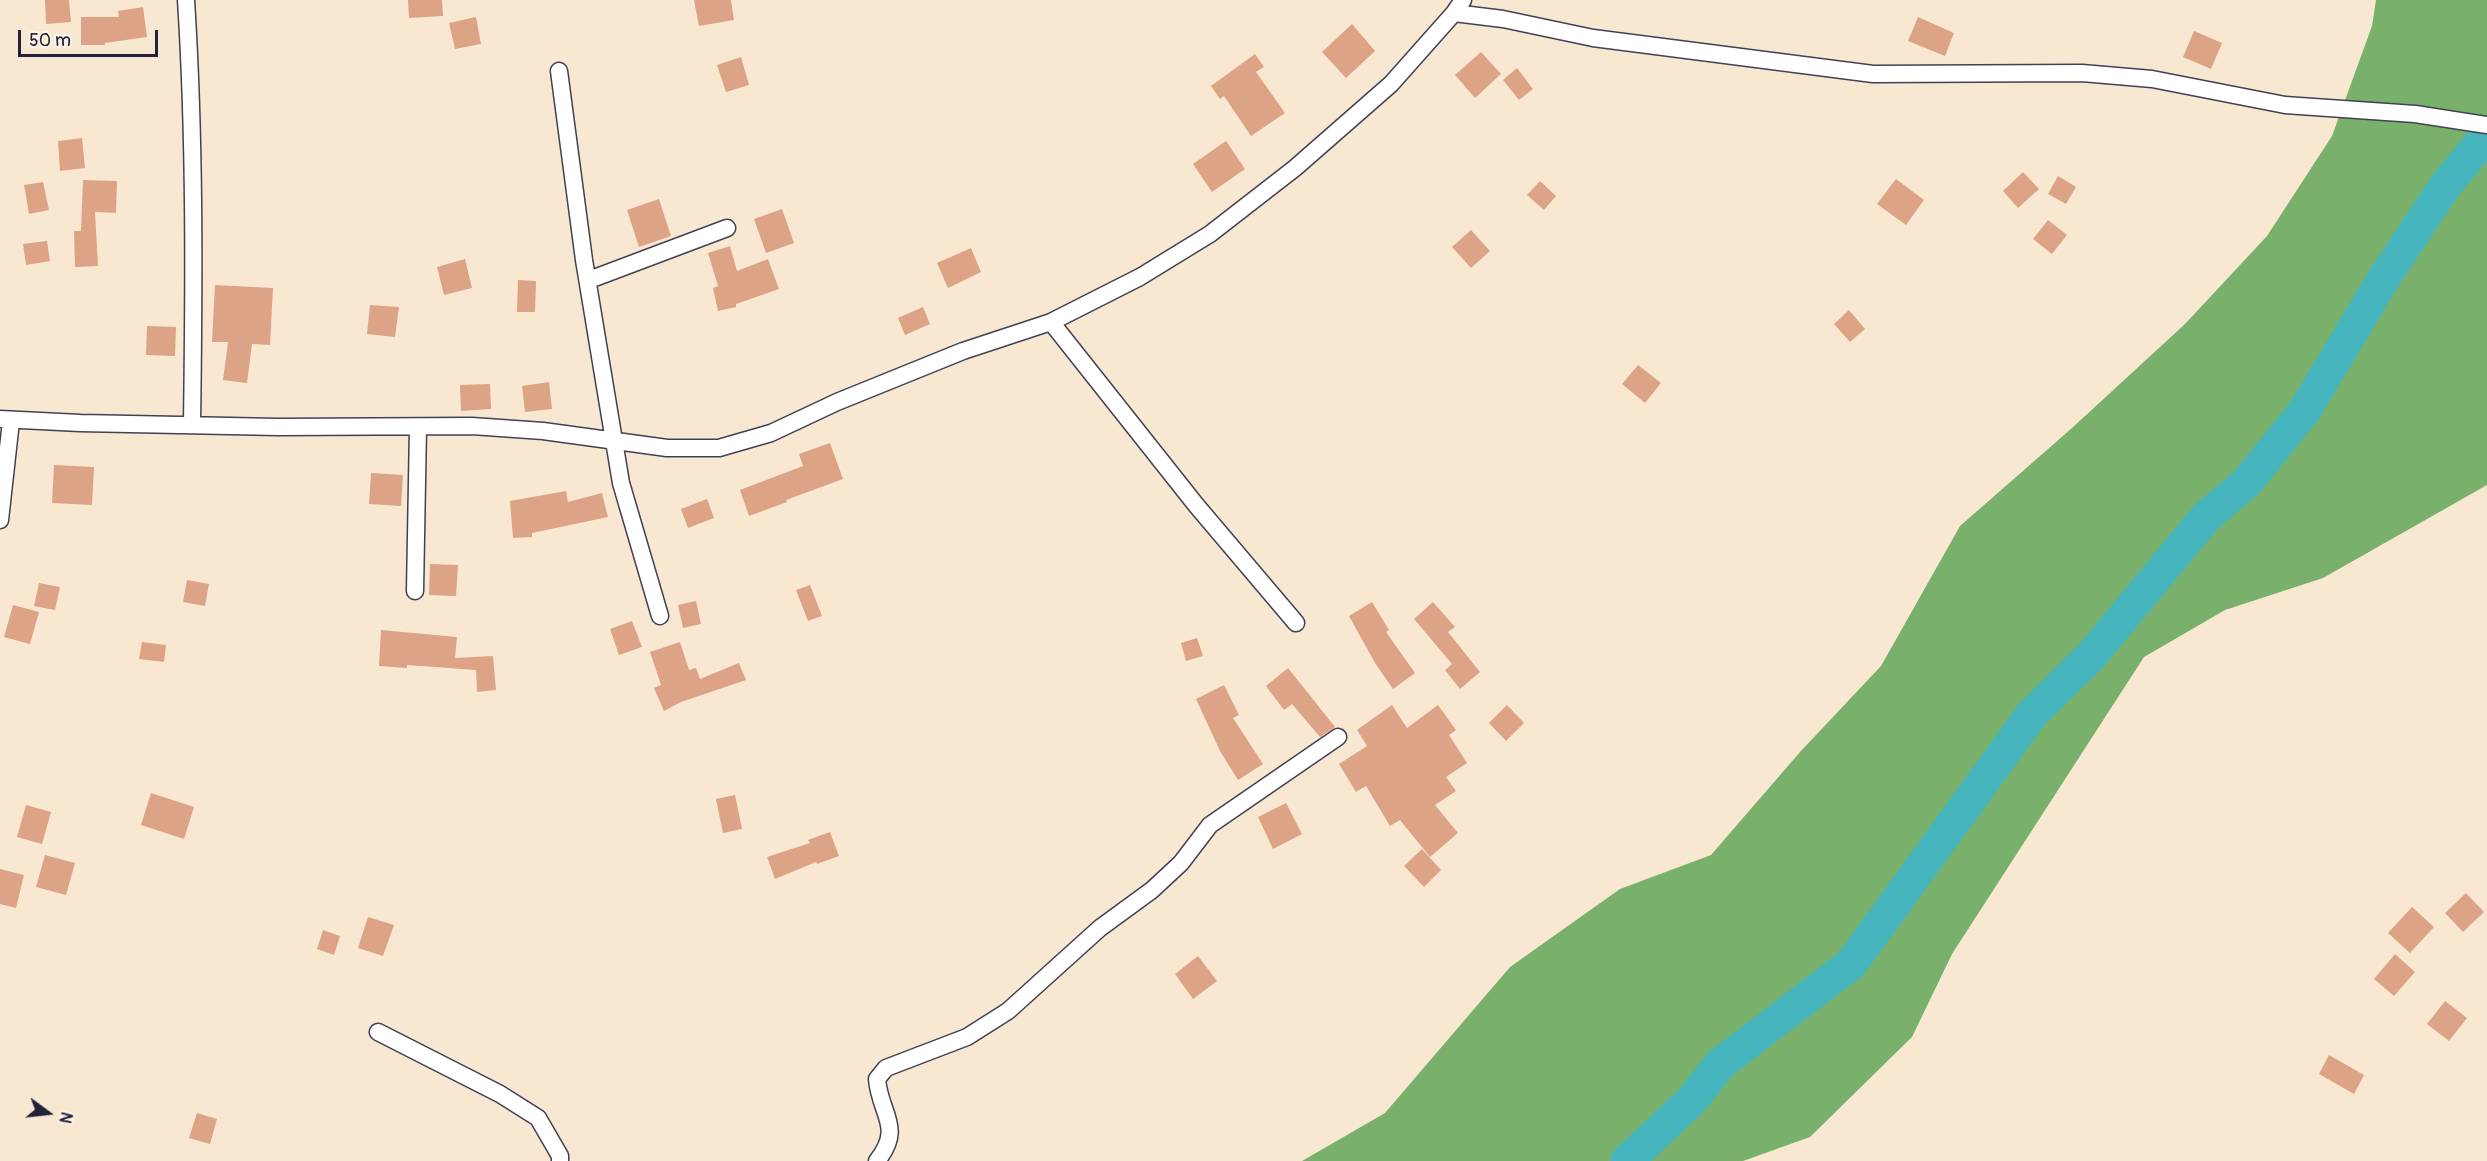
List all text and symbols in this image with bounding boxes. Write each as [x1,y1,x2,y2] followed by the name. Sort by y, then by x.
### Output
[21,18,160,56] scale bar
[29,29,71,52] text: 50 m
[18,1083,78,1143] north arrow
[54,1110,76,1125] text: N

